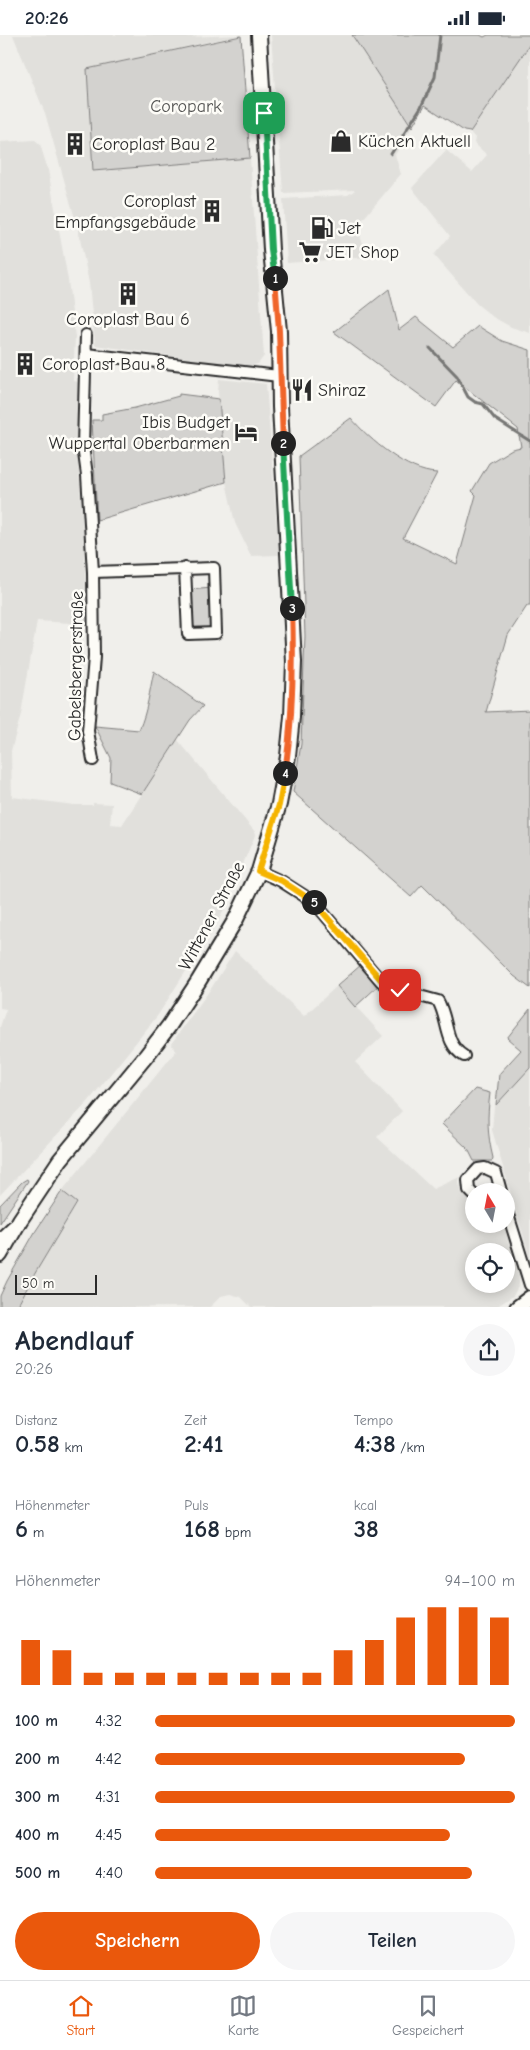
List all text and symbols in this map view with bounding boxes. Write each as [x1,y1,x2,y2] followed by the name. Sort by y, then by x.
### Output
[25,7,69,29] text: 20:26
[243,92,285,134] pin
[150,96,222,117] park label: Coropark
[250,99,278,127] icon: arrive
[328,128,354,154] shop icon: Küchen Aktuell
[62,131,88,157] building icon: Coroplast Bau 2
[358,131,471,152] place label: Küchen Aktuell
[92,134,215,155] place label: Coroplast Bau 2
[55,191,197,233] place label: Coroplast Empfangsgebäude
[199,198,225,224] building icon: Coroplast Empfangsgebäude
[309,215,335,241] fuel station icon: Jet
[338,218,361,239] place label: Jet
[297,239,323,265] supermarket icon: JET Shop
[326,242,399,263] place label: JET Shop
[262,265,288,291] pin: 1
[273,270,278,287] text: 1
[115,281,141,307] building icon: Coroplast Bau 6
[66,309,190,330] place label: Coroplast Bau 6
[12,351,38,377] building icon: Coroplast Bau 8
[42,354,165,375] place label: Coroplast Bau 8
[289,377,315,403] restaurant icon: Shiraz
[318,380,366,401] place label: Shiraz
[49,412,231,454] place label: Ibis Budget Wuppertal Oberbarmen
[233,419,259,445] hotel icon: Ibis Budget Wuppertal Oberbarmen
[270,431,296,455] pin: 2
[280,435,287,452] text: 2
[64,591,88,741] street label: Gabelsbergerstraße
[280,595,304,621] pin: 3
[289,600,296,617] text: 3
[272,761,298,785] pin: 4
[282,765,289,782] text: 4
[174,858,250,974] street label: Wittener Straße
[302,889,326,915] pin: 5
[311,894,318,911] text: 5
[379,969,421,1011] pin
[386,976,414,1004] icon: check
[465,1183,515,1233] north arrow
[465,1183,515,1293] map controls
[465,1243,515,1293] button: locate
[15,1273,98,1296] scale bar
[22,1275,54,1292] text: 50 m
[463,1324,515,1376] button: share
[15,1325,133,1357] text: Abendlauf
[15,1360,53,1378] text: 20:26
[15,1412,57,1429] text: Distanz
[184,1412,207,1429] text: Zeit
[354,1412,393,1429] text: Tempo
[15,1429,60,1458] text: 0.58
[184,1429,224,1458] text: 2:41
[354,1429,396,1458] text: 4:38
[60,1439,83,1456] text: km
[396,1439,425,1456] text: /km
[15,1497,90,1514] text: Höhenmeter
[184,1497,208,1514] text: Puls
[354,1497,377,1514] text: kcal
[15,1514,28,1543] text: 6
[184,1514,220,1543] text: 168
[354,1514,379,1543] text: 38
[28,1524,44,1541] text: m
[220,1524,251,1541] text: bpm
[15,1572,100,1590] text: Höhenmeter
[445,1572,515,1590] text: 94–100 m
[15,1712,58,1730] text: 100 m
[95,1712,122,1730] text: 4:32
[15,1750,60,1768] text: 200 m
[95,1750,122,1768] text: 4:42
[15,1788,60,1806] text: 300 m
[95,1788,120,1806] text: 4:31
[15,1826,59,1844] text: 400 m
[95,1826,122,1844] text: 4:45
[15,1864,60,1882] text: 500 m
[95,1864,123,1882] text: 4:40
[15,1912,260,1970] button: Speichern
[270,1912,515,1970] button: Teilen
[67,1992,95,2039] tab: Start
[228,1992,259,2039] tab: Karte
[392,1992,463,2039] tab: Gespeichert

